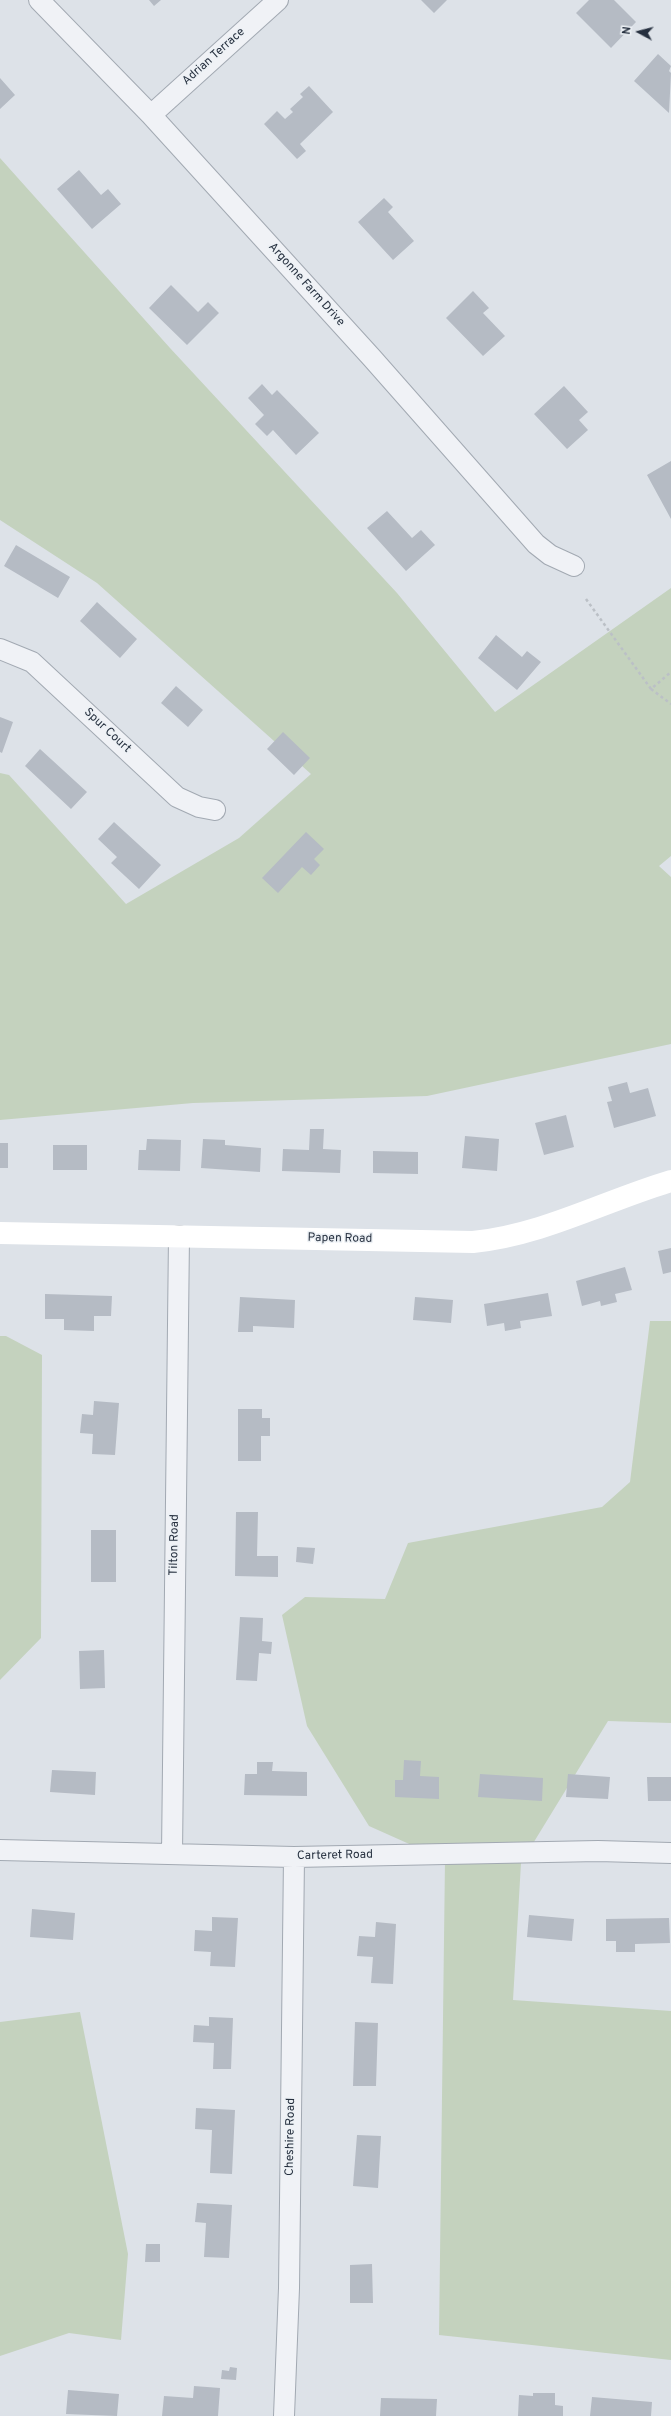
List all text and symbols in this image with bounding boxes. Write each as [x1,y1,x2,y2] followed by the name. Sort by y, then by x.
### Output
[619,12,659,52] north arrow
[180,25,248,89] street label: Adrian Terrace
[620,26,635,35] text: N
[265,240,347,330] street label: Argonne Farm Drive
[81,706,133,756] street label: Spur Court
[308,1231,372,1247] street label: Papen Road
[167,1514,183,1576] street label: Tilton Road
[297,1848,373,1864] street label: Carteret Road
[283,2098,299,2176] street label: Cheshire Road

